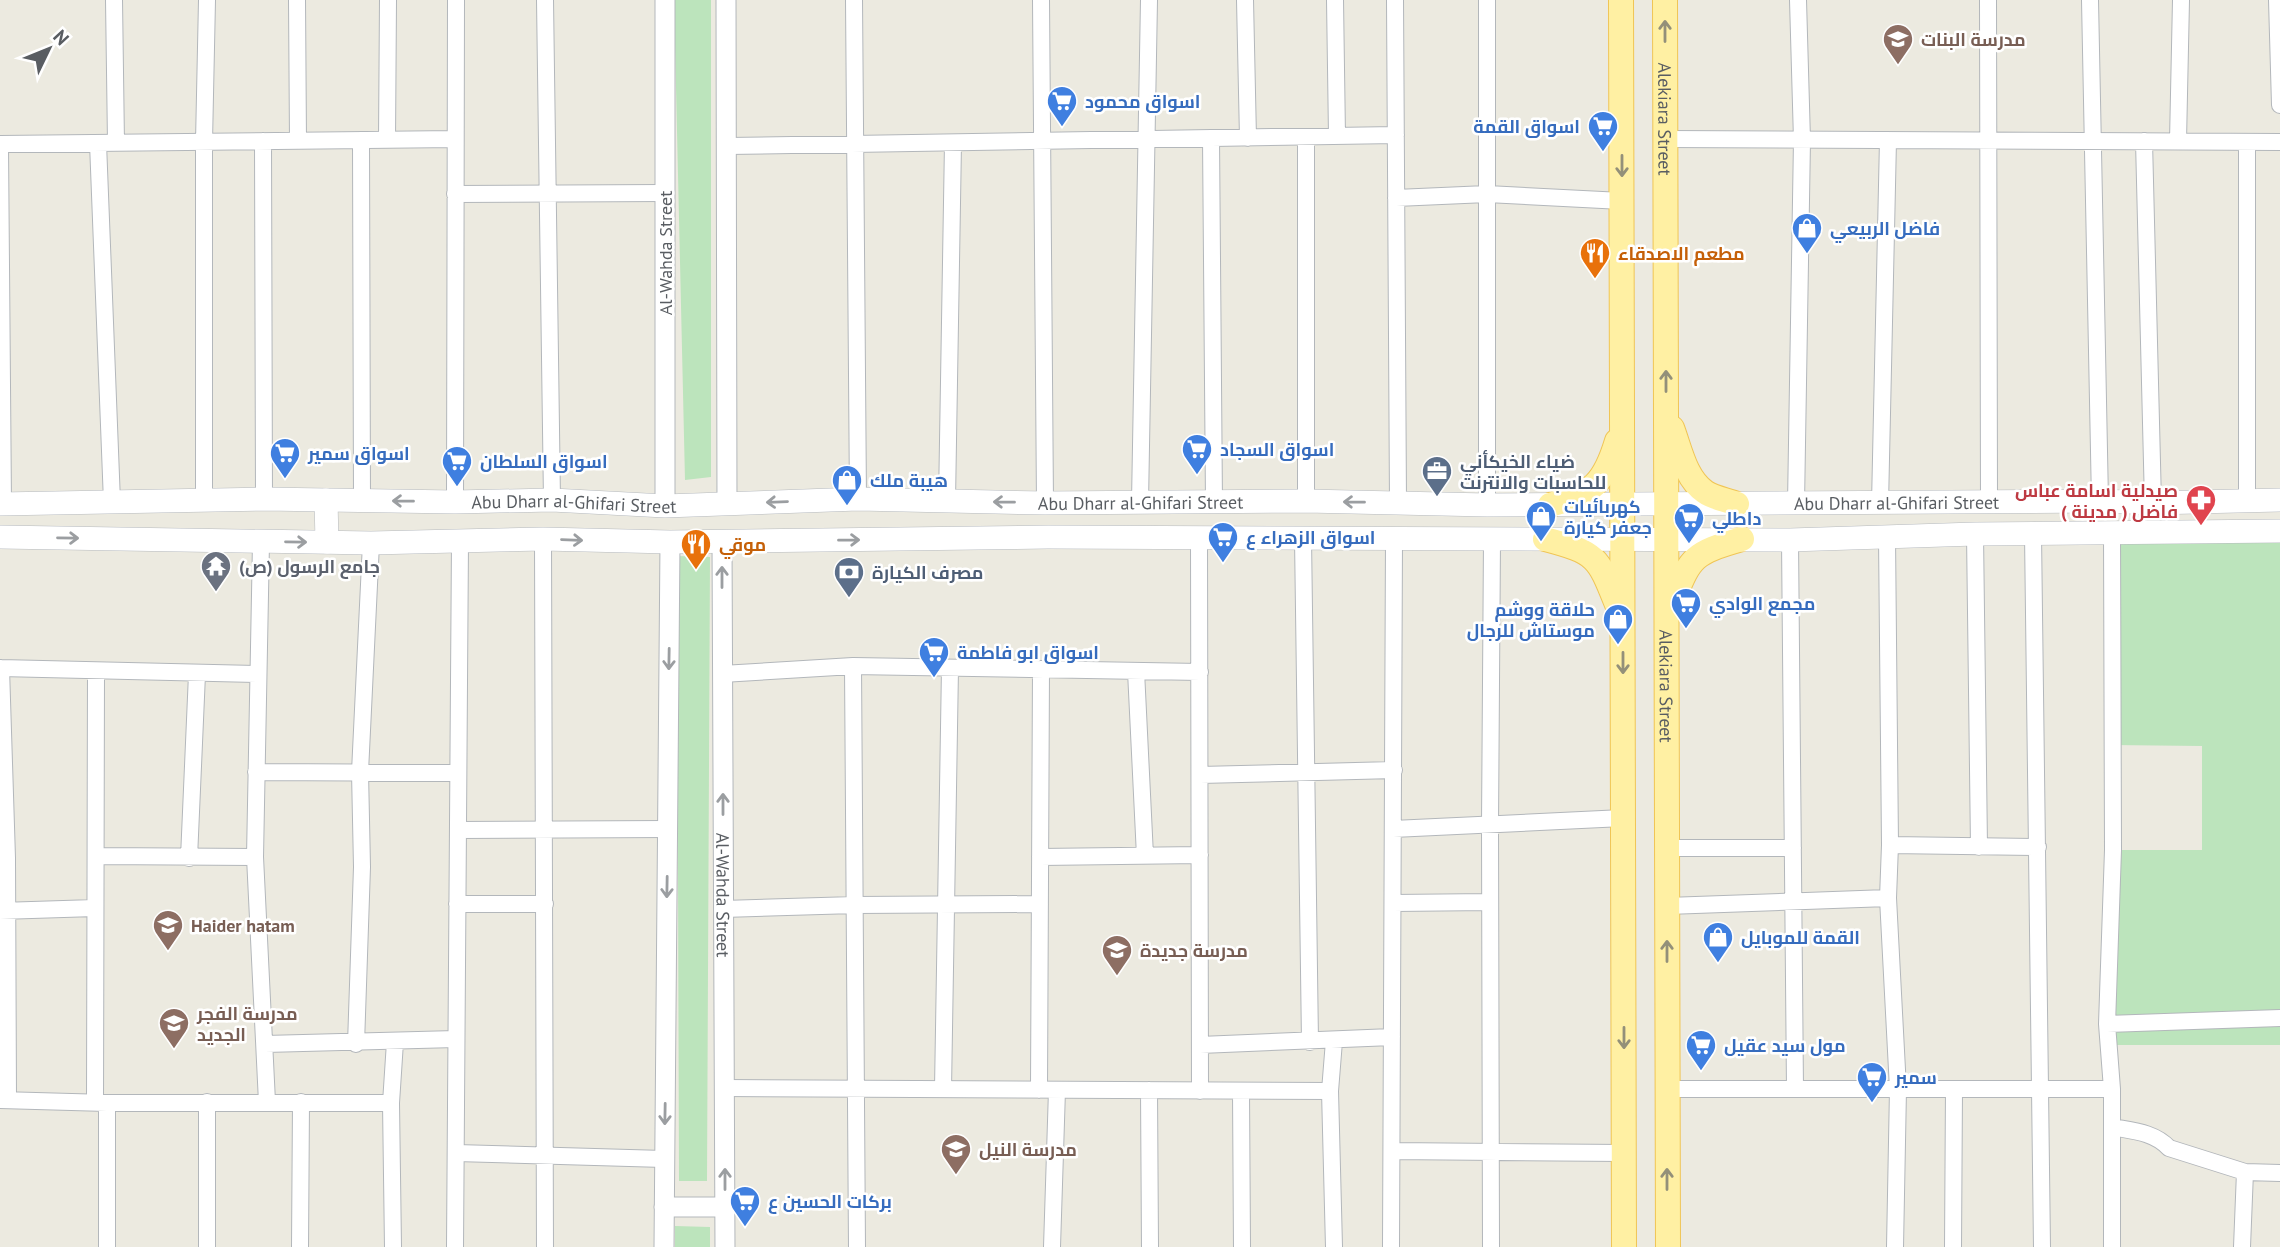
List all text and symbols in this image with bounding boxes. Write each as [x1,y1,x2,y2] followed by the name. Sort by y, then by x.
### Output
[14,14,84,84] north arrow
[1658,20,1672,43] one-way arrow
[1881,22,1915,66] school or university icon: مدرسة البنات
[48,25,74,50] text: N
[1921,28,2026,51] place label: مدرسة البنات
[1654,62,1677,176] street label: Alekiara Street
[1045,84,1079,128] supermarket icon: اسواق محمود
[1085,90,1201,113] place label: اسواق محمود
[1586,109,1620,153] supermarket icon: اسواق القمة
[1473,115,1580,138] place label: اسواق القمة
[1615,154,1629,177] one-way arrow
[654,191,677,315] street label: Al-Wahda Street
[1790,211,1824,255] shop icon: فاضل الربيعي
[1830,217,1940,244] place label: فاضل الربيعي
[1578,236,1612,280] restaurant icon: مطعم الاصدقاء
[1618,242,1745,266] place label: مطعم الاصدقاء
[1659,370,1673,393] one-way arrow
[1180,432,1214,476] supermarket icon: اسواق السجاد
[268,436,302,480] supermarket icon: اسواق سمير
[1220,438,1334,461] place label: اسواق السجاد
[307,442,410,465] place label: اسواق سمير
[440,444,474,488] supermarket icon: اسواق السلطان
[1460,449,1606,494] place label: ضياء الخيكأني للحاسبات والانترنت
[480,450,608,473] place label: اسواق السلطان
[1420,454,1454,498] office icon: ضياء الخيكأني للحاسبات والانترنت
[830,463,864,507] shop icon: هيبة ملك
[870,469,948,492] place label: هيبة ملك
[2015,479,2178,523] place label: صيدلية اسامة عباس فاضل ( مدينة )
[2184,483,2218,527] pharmacy icon: صيدلية اسامة عباس فاضل ( مدينة )
[471,488,677,518] street label: Abu Dharr al-Ghifari Street
[1038,490,1243,515] street label: Abu Dharr al-Ghifari Street
[1794,490,1999,514] street label: Abu Dharr al-Ghifari Street
[392,494,415,508] one-way arrow
[993,495,1016,509] one-way arrow
[1564,495,1652,539] place label: كهربائيات جعفر كيارة
[766,496,789,509] one-way arrow
[1343,496,1366,509] one-way arrow
[1524,499,1558,543] shop icon: كهربائيات جعفر كيارة
[1672,501,1706,545] supermarket icon: داطلي
[1712,507,1761,534] place label: داطلي
[1206,520,1240,564] supermarket icon: اسواق الزهراء ع
[1246,526,1375,550] place label: اسواق الزهراء ع
[679,527,713,571] restaurant icon: موقي
[56,531,79,545] one-way arrow
[560,533,583,546] one-way arrow
[719,533,766,560] place label: موقي
[837,533,860,546] one-way arrow
[284,535,307,549] one-way arrow
[199,549,233,593] temple icon: جامع الرسول (ص)
[239,555,380,579] place label: جامع الرسول (ص)
[832,555,866,599] bank icon: مصرف الكيارة
[872,561,983,584] place label: مصرف الكيارة
[715,566,729,589] one-way arrow
[1669,586,1703,630] supermarket icon: مجمع الوادي
[1709,592,1815,618] place label: مجمع الوادي
[1467,598,1595,642] place label: حلاقة ووشم موستاش للرجال
[1601,602,1635,646] shop icon: حلاقة ووشم موستاش للرجال
[1655,629,1678,743] street label: Alekiara Street
[917,635,951,679] supermarket icon: اسواق ابو فاطمة
[957,641,1099,664] place label: اسواق ابو فاطمة
[662,648,676,671] one-way arrow
[1616,651,1630,674] one-way arrow
[716,793,730,816] one-way arrow
[712,833,735,957] street label: Al-Wahda Street
[660,875,674,898] one-way arrow
[151,908,185,952] school or university icon: Haider hatam
[191,914,295,937] place label: Haider hatam
[1701,920,1735,964] shop icon: القمة للموبايل
[1741,926,1860,949] place label: القمة للموبايل
[1100,933,1134,977] school or university icon: مدرسة جديدة
[1140,939,1248,962] place label: مدرسة جديدة
[1660,940,1674,963] one-way arrow
[196,1002,298,1046] place label: مدرسة الفجر الجديد
[157,1006,191,1050] school or university icon: مدرسة الفجر الجديد
[1617,1026,1630,1049] one-way arrow
[1684,1028,1718,1072] supermarket icon: مول سيد عقيل
[1724,1034,1846,1057] place label: مول سيد عقيل
[1855,1060,1889,1104] supermarket icon: سمير
[1894,1066,1937,1089] place label: سمير
[658,1103,672,1126] one-way arrow
[939,1132,973,1176] school or university icon: مدرسة النيل
[979,1138,1077,1161] place label: مدرسة النيل
[718,1168,731,1191] one-way arrow
[1661,1168,1674,1191] one-way arrow
[728,1184,762,1228] supermarket icon: بركات الحسين ع
[768,1190,892,1214] place label: بركات الحسين ع

